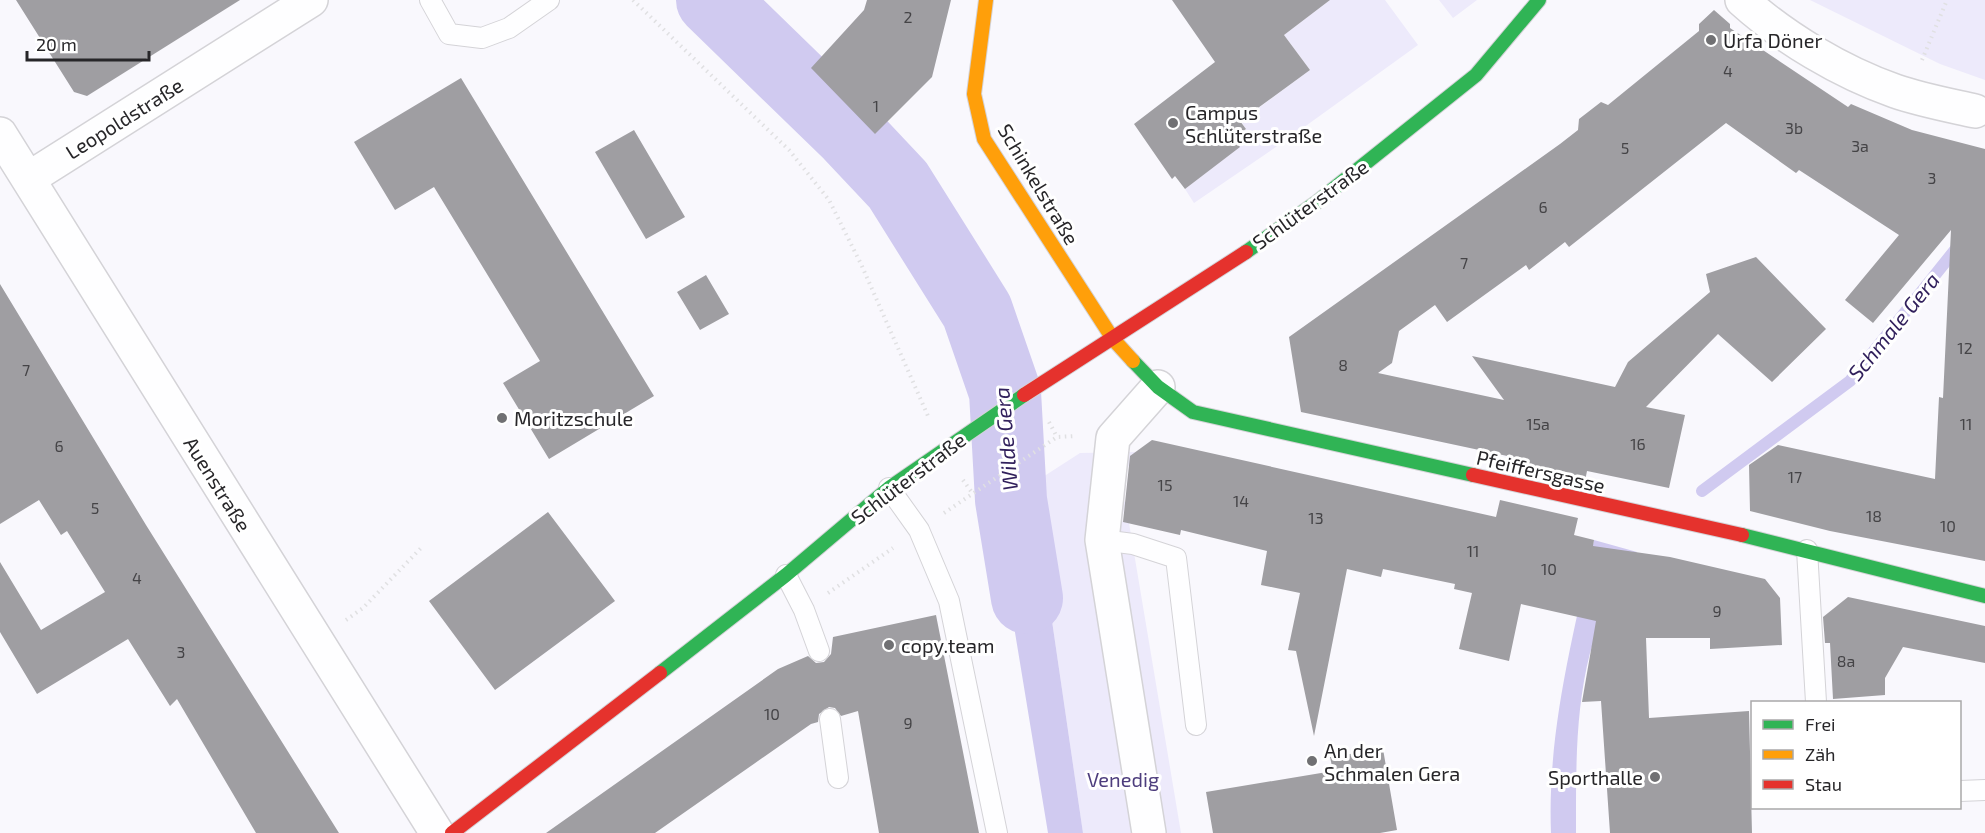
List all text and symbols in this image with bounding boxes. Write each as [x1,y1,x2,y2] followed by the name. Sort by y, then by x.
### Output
[904,7,913,26] house number: 2
[27,24,148,62] scale bar
[1723,28,1822,52] place label: Urfa Döner
[36,33,77,55] text: 20 m
[1704,33,1718,47] marker: Urfa Döner
[1723,61,1733,80] house number: 4
[61,72,187,164] street label: Leopoldstraße
[873,96,879,115] house number: 1
[1185,100,1322,147] place label: Campus Schlüterstraße
[1166,116,1180,130] marker: Campus Schlüterstraße
[1785,118,1803,137] house number: 3b
[993,119,1085,249] street label: Schinkelstraße
[1851,136,1869,155] house number: 3a
[1621,138,1629,157] house number: 5
[1247,154,1373,254] street label: Schlüterstraße
[1928,168,1936,187] house number: 3
[1538,197,1548,216] house number: 6
[1460,253,1468,272] house number: 7
[1842,267,1944,385] water label: Schmale Gera
[1957,338,1973,357] house number: 12
[1338,355,1348,374] house number: 8
[22,360,30,379] house number: 7
[988,386,1022,492] water label: Wilde Gera
[514,406,633,430] place label: Moritzschule
[495,411,509,425] marker: Moritzschule
[1526,414,1550,433] house number: 15a
[1960,414,1972,433] house number: 11
[846,427,970,529] street label: Schlüterstraße
[179,432,257,536] street label: Auenstraße
[1630,434,1646,453] house number: 16
[54,436,64,455] house number: 6
[1474,445,1608,497] street label: Pfeiffersgasse
[1788,467,1802,486] house number: 17
[1158,475,1172,494] house number: 15
[1233,491,1249,510] house number: 14
[91,498,99,517] house number: 5
[1866,506,1882,525] house number: 18
[1308,508,1324,527] house number: 13
[1940,516,1956,535] house number: 10
[1467,541,1479,560] house number: 11
[1541,559,1557,578] house number: 10
[132,568,142,587] house number: 4
[1712,601,1722,620] house number: 9
[901,633,995,657] place label: copy.team
[882,638,896,652] marker: copy.team
[177,642,185,661] house number: 3
[1837,651,1855,670] house number: 8a
[1751,701,1961,809] legend
[764,704,780,723] house number: 10
[903,713,913,732] house number: 9
[1805,713,1836,735] text: Frei
[1324,738,1460,785] place label: An der Schmalen Gera
[1805,743,1836,765] text: Zäh
[1305,754,1319,768] marker: An der Schmalen Gera
[1548,765,1643,789] place label: Sporthalle
[1087,767,1159,791] park label: Venedig
[1648,770,1662,784] marker: Sporthalle
[1805,773,1842,795] text: Stau

